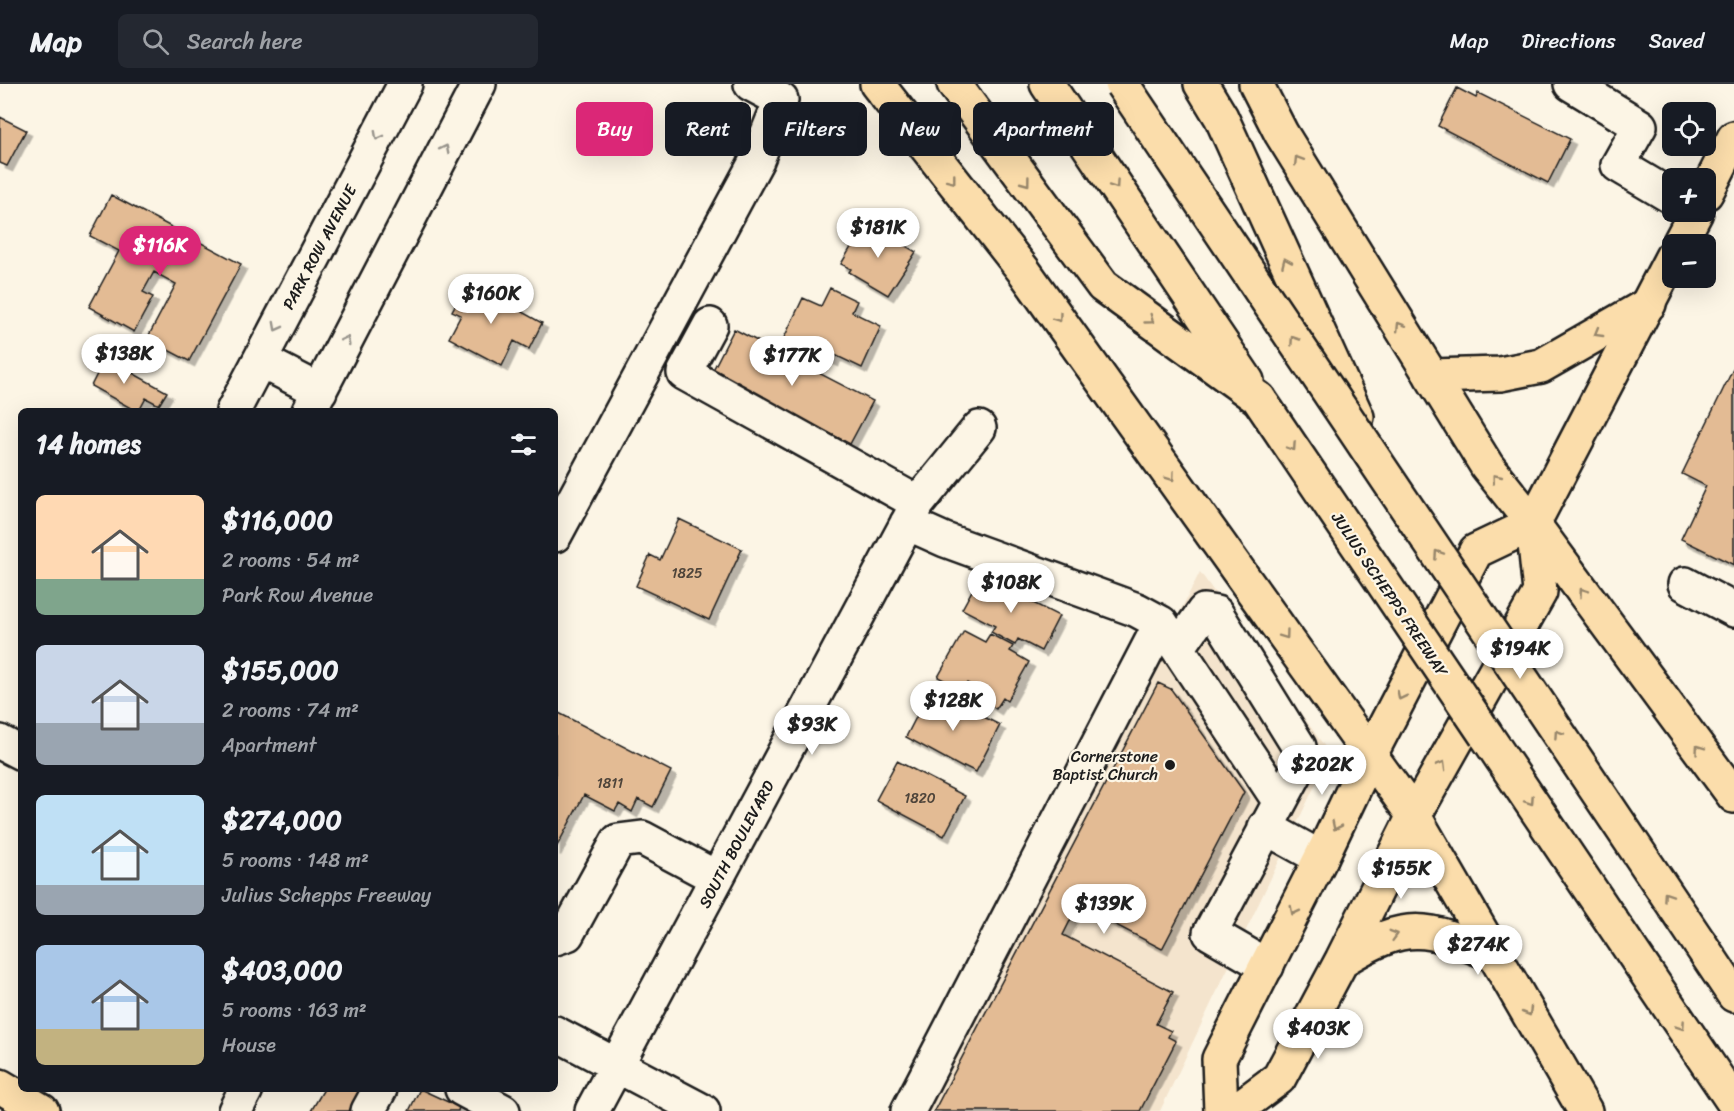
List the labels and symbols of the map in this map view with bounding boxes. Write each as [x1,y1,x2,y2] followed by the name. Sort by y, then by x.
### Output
[373,129,385,140] one-way arrow
[438,144,450,155] one-way arrow
[1293,156,1305,166] one-way arrow
[945,173,956,184] one-way arrow
[1019,175,1030,186] one-way arrow
[274,178,365,315] street label: PARK ROW AVENUE
[1108,178,1119,189] one-way arrow
[836,208,920,259] pin: $181K
[118,226,202,277] pin: $116K
[1282,257,1294,268] one-way arrow
[449,274,533,325] pin: $160K
[1051,312,1062,323] one-way arrow
[1144,313,1155,324] one-way arrow
[273,321,284,331] one-way arrow
[1396,322,1408,332] one-way arrow
[1594,326,1604,337] one-way arrow
[82,334,166,385] pin: $138K
[339,336,350,347] one-way arrow
[750,336,834,387] pin: $177K
[1290,336,1301,347] one-way arrow
[1285,441,1296,452] one-way arrow
[1164,470,1175,481] one-way arrow
[1493,474,1504,485] one-way arrow
[1323,505,1456,684] street label: JULIUS SCHEPPS FREEWAY
[1434,550,1445,561] one-way arrow
[671,561,703,586] house number: 1825
[969,563,1053,614] pin: $108K
[1579,588,1590,599] one-way arrow
[1278,629,1289,640] one-way arrow
[1478,629,1562,680] pin: $194K
[911,681,995,732] pin: $128K
[1397,690,1408,701] one-way arrow
[776,705,848,756] pin: $93K
[1554,729,1565,740] one-way arrow
[1052,742,1158,789] place label: Cornerstone Baptist Church
[1695,744,1706,755] one-way arrow
[1280,745,1364,796] pin: $202K
[1163,758,1177,772] marker: Cornerstone Baptist Church
[1435,761,1447,771] one-way arrow
[597,771,623,796] house number: 1811
[690,775,783,913] street label: SOUTH BOULEVARD
[904,786,936,811] house number: 1820
[1523,795,1534,806] one-way arrow
[1332,819,1344,830] one-way arrow
[1359,849,1443,900] pin: $155K
[1062,884,1146,935] pin: $139K
[1663,891,1674,902] one-way arrow
[1290,904,1302,915] one-way arrow
[1436,925,1520,976] pin: $274K
[1388,930,1399,942] one-way arrow
[1521,1005,1532,1016] one-way arrow
[1276,1009,1360,1060] pin: $403K
[1674,1020,1686,1030] one-way arrow

